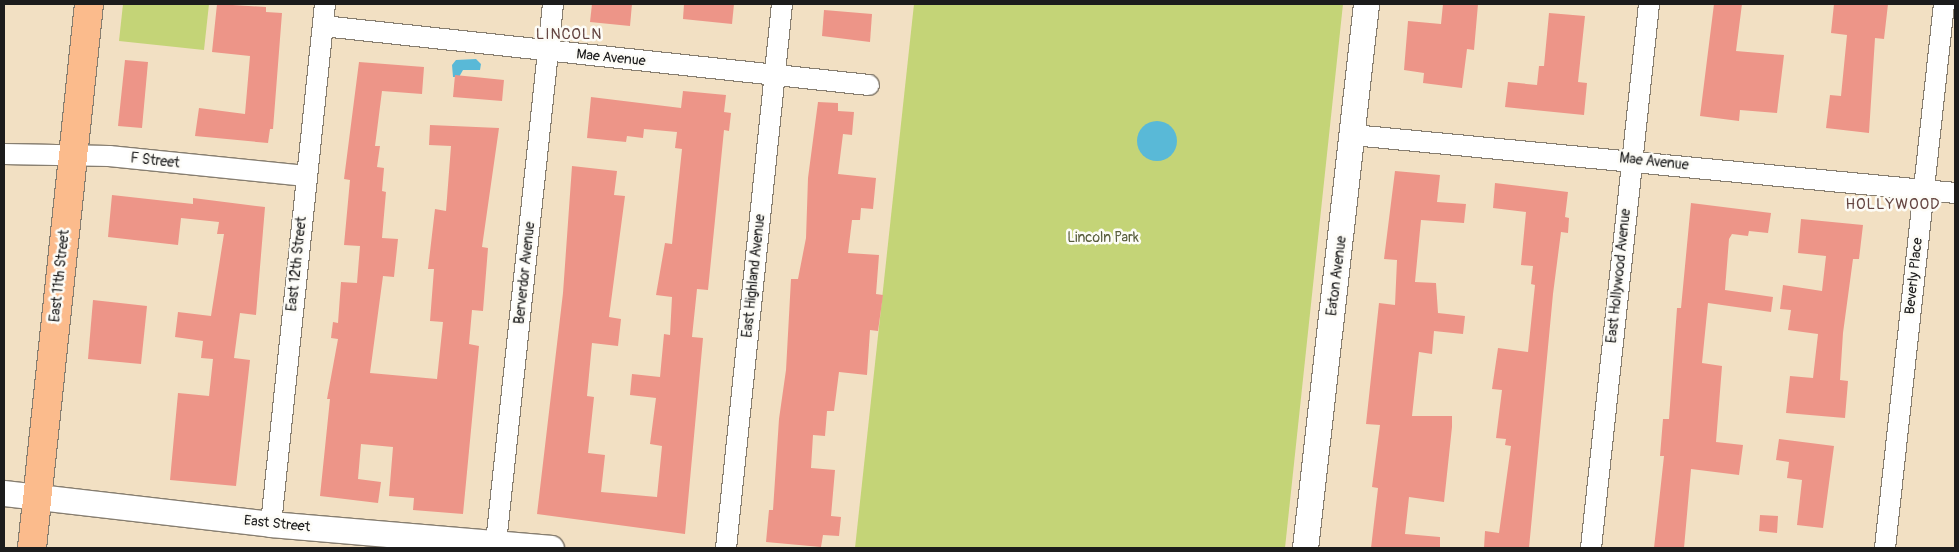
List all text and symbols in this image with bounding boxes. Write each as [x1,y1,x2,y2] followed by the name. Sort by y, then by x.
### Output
[535,26,603,44] district label: LINCOLN
[576,46,646,70] street label: Mae Avenue
[130,150,180,172] street label: F Street
[1619,150,1689,174] street label: Mae Avenue
[1844,196,1942,214] district label: HOLLYWOOD
[1604,208,1634,344] street label: East Hollywood Avenue
[739,213,769,339] street label: East Highland Avenue
[284,216,310,312] street label: East 12th Street
[511,221,539,325] street label: Berverdor Avenue
[47,229,73,323] street label: East 11th Street
[1067,230,1139,246] park label: Lincoln Park
[1324,235,1350,317] street label: Eaton Avenue
[1902,237,1926,315] street label: Beverly Place
[243,512,311,536] street label: East Street

